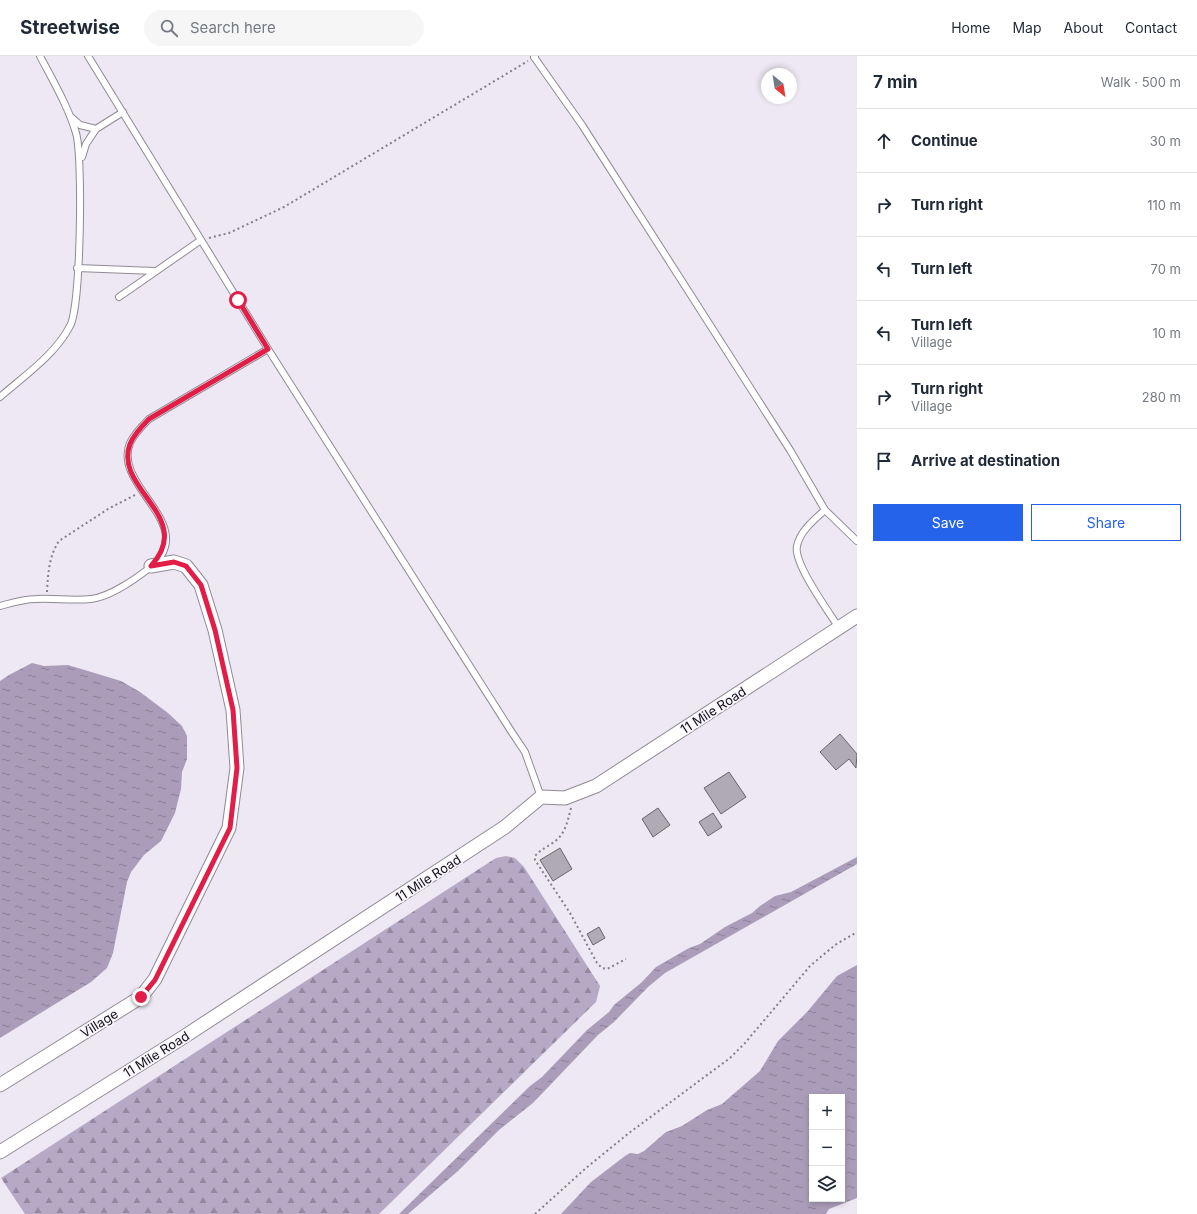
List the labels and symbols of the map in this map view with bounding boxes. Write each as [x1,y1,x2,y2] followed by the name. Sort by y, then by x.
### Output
[761,68,797,104] north arrow
[229,291,247,309] route start
[677,683,749,737] street label: 11 Mile Road
[392,851,464,905] street label: 11 Mile Road
[132,988,150,1006] route end
[77,1005,121,1041] street label: Village
[120,1027,192,1081] street label: 11 Mile Road

